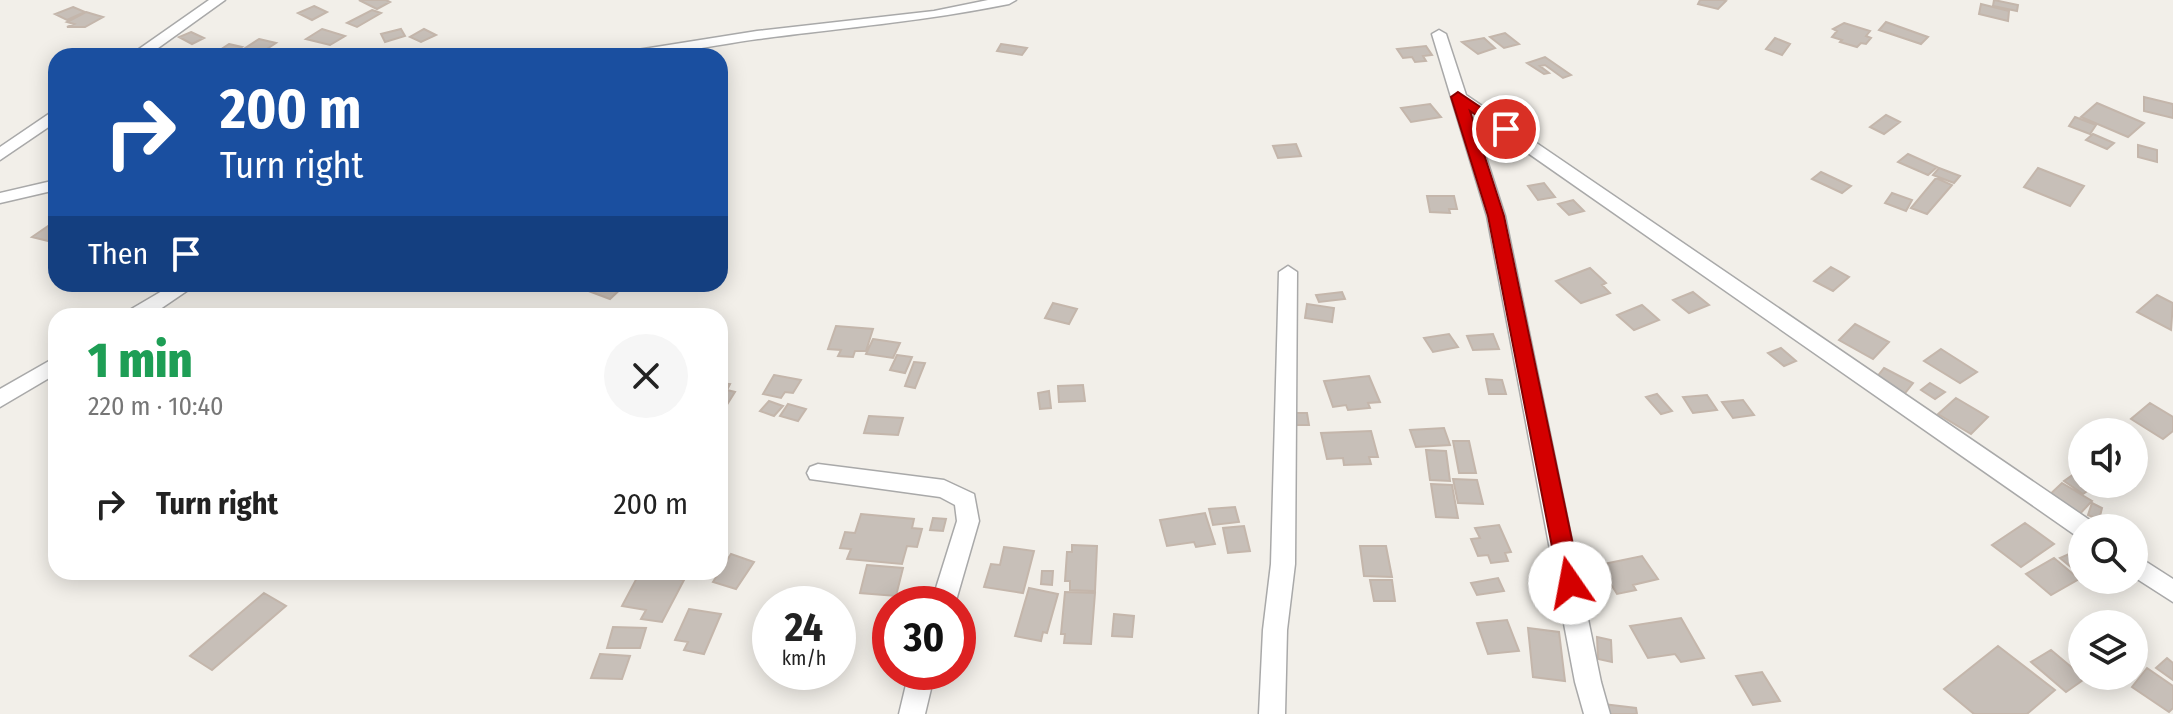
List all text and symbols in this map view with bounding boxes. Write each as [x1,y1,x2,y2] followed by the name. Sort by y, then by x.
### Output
[220,76,361,143] text: 200 m
[88,80,192,184] icon: right
[1472,95,1540,163] pin
[1484,107,1528,151] icon: arrive
[220,144,363,188] text: Turn right
[164,232,208,276] icon: arrive
[88,236,148,272] text: Then
[88,332,192,390] text: 1 min
[604,334,688,418] button: close
[88,391,224,422] text: 220 m · 10:40
[2068,418,2148,690] map controls
[2068,418,2148,498] button: sound
[88,482,132,526] icon: right
[156,486,278,522] text: Turn right
[613,486,688,522] text: 200 m
[2068,514,2148,594] button: search
[1528,541,1612,625] position arrow
[872,586,976,690] speed limit sign: 30
[785,604,823,652] text: 24
[2068,610,2148,690] button: layers
[782,646,826,670] text: km/h

